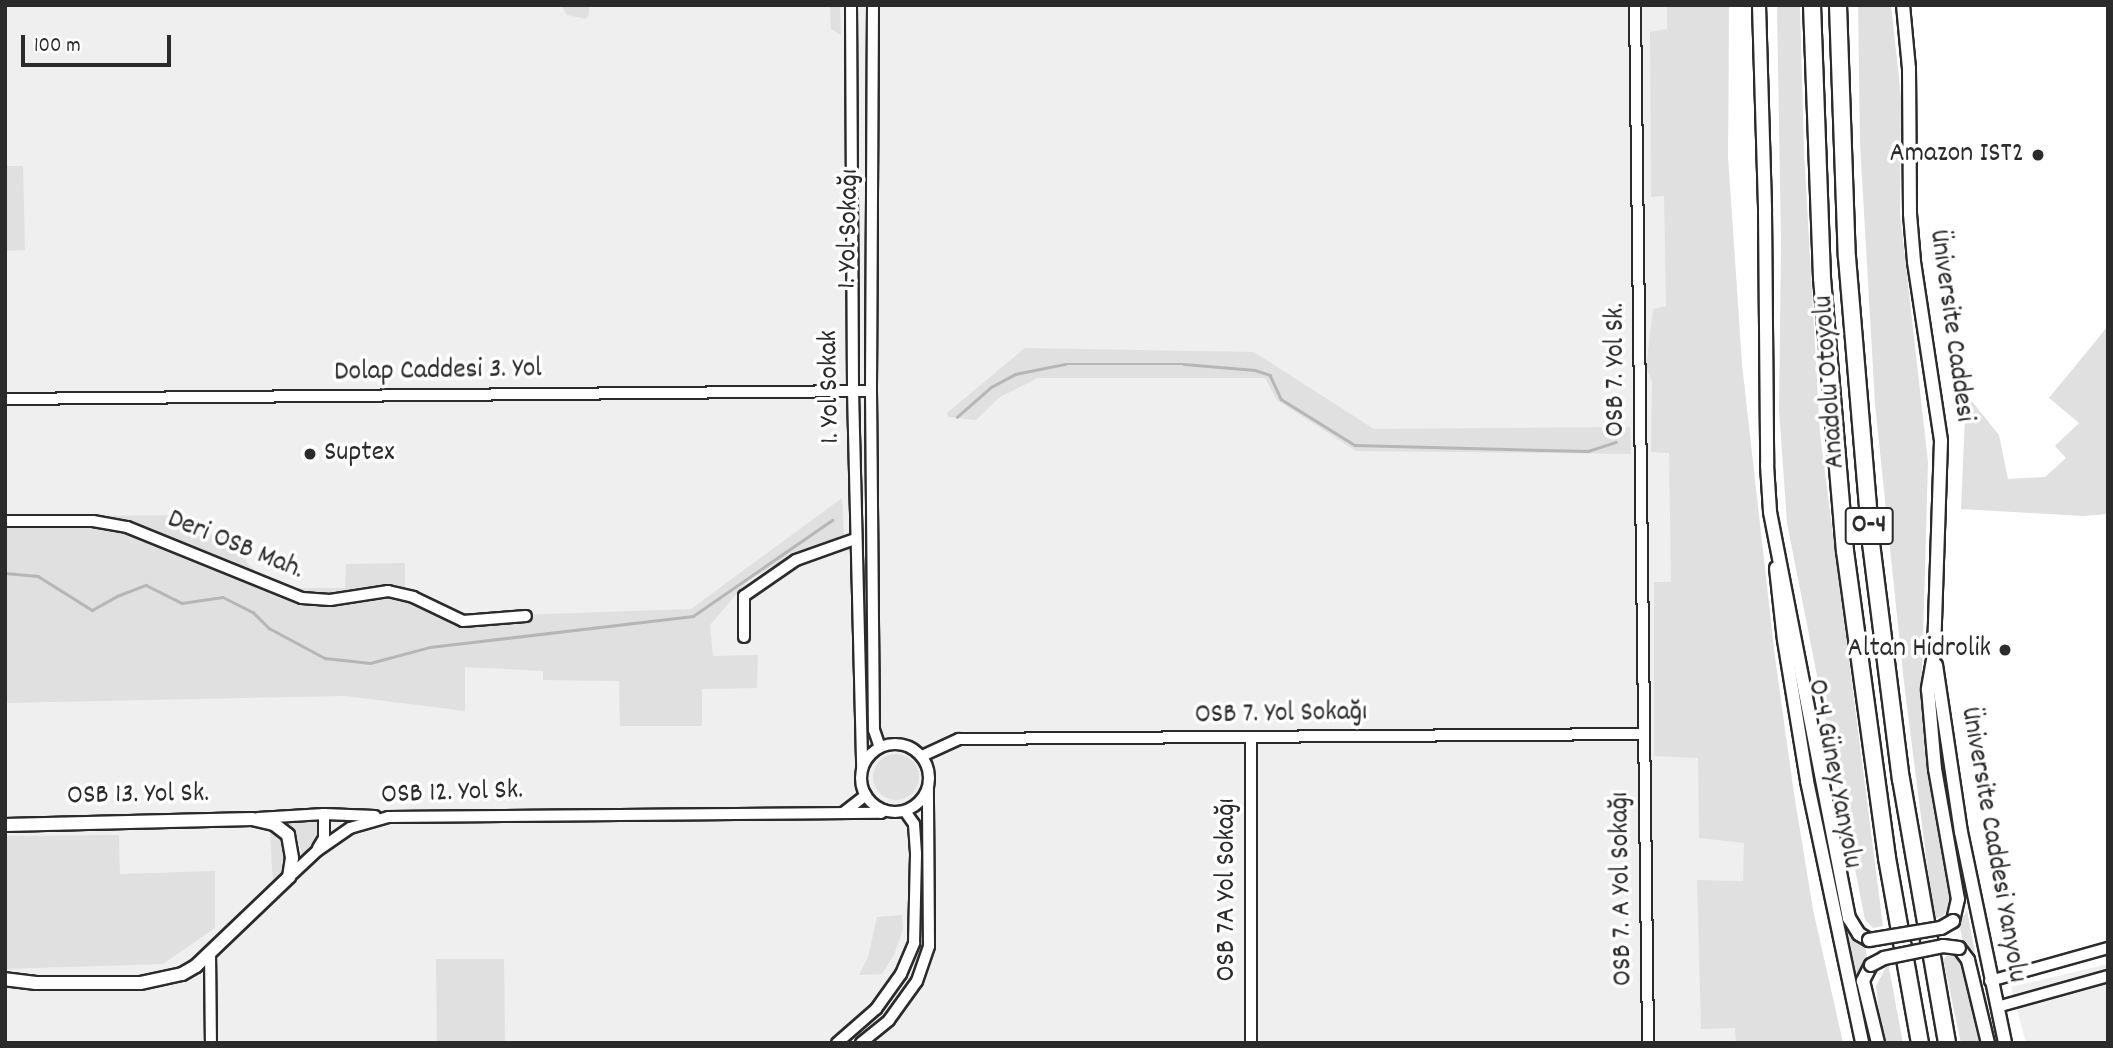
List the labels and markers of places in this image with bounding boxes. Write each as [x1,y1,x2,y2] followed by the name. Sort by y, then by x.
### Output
[1889,138,2024,172] place label: Amazon IST2
[2030,147,2046,163] marker: Amazon IST2
[324,437,394,471] place label: Suptex
[302,446,318,462] marker: Suptex
[1848,633,1991,667] place label: Altan Hidrolik
[1997,642,2013,658] marker: Altan Hidrolik

